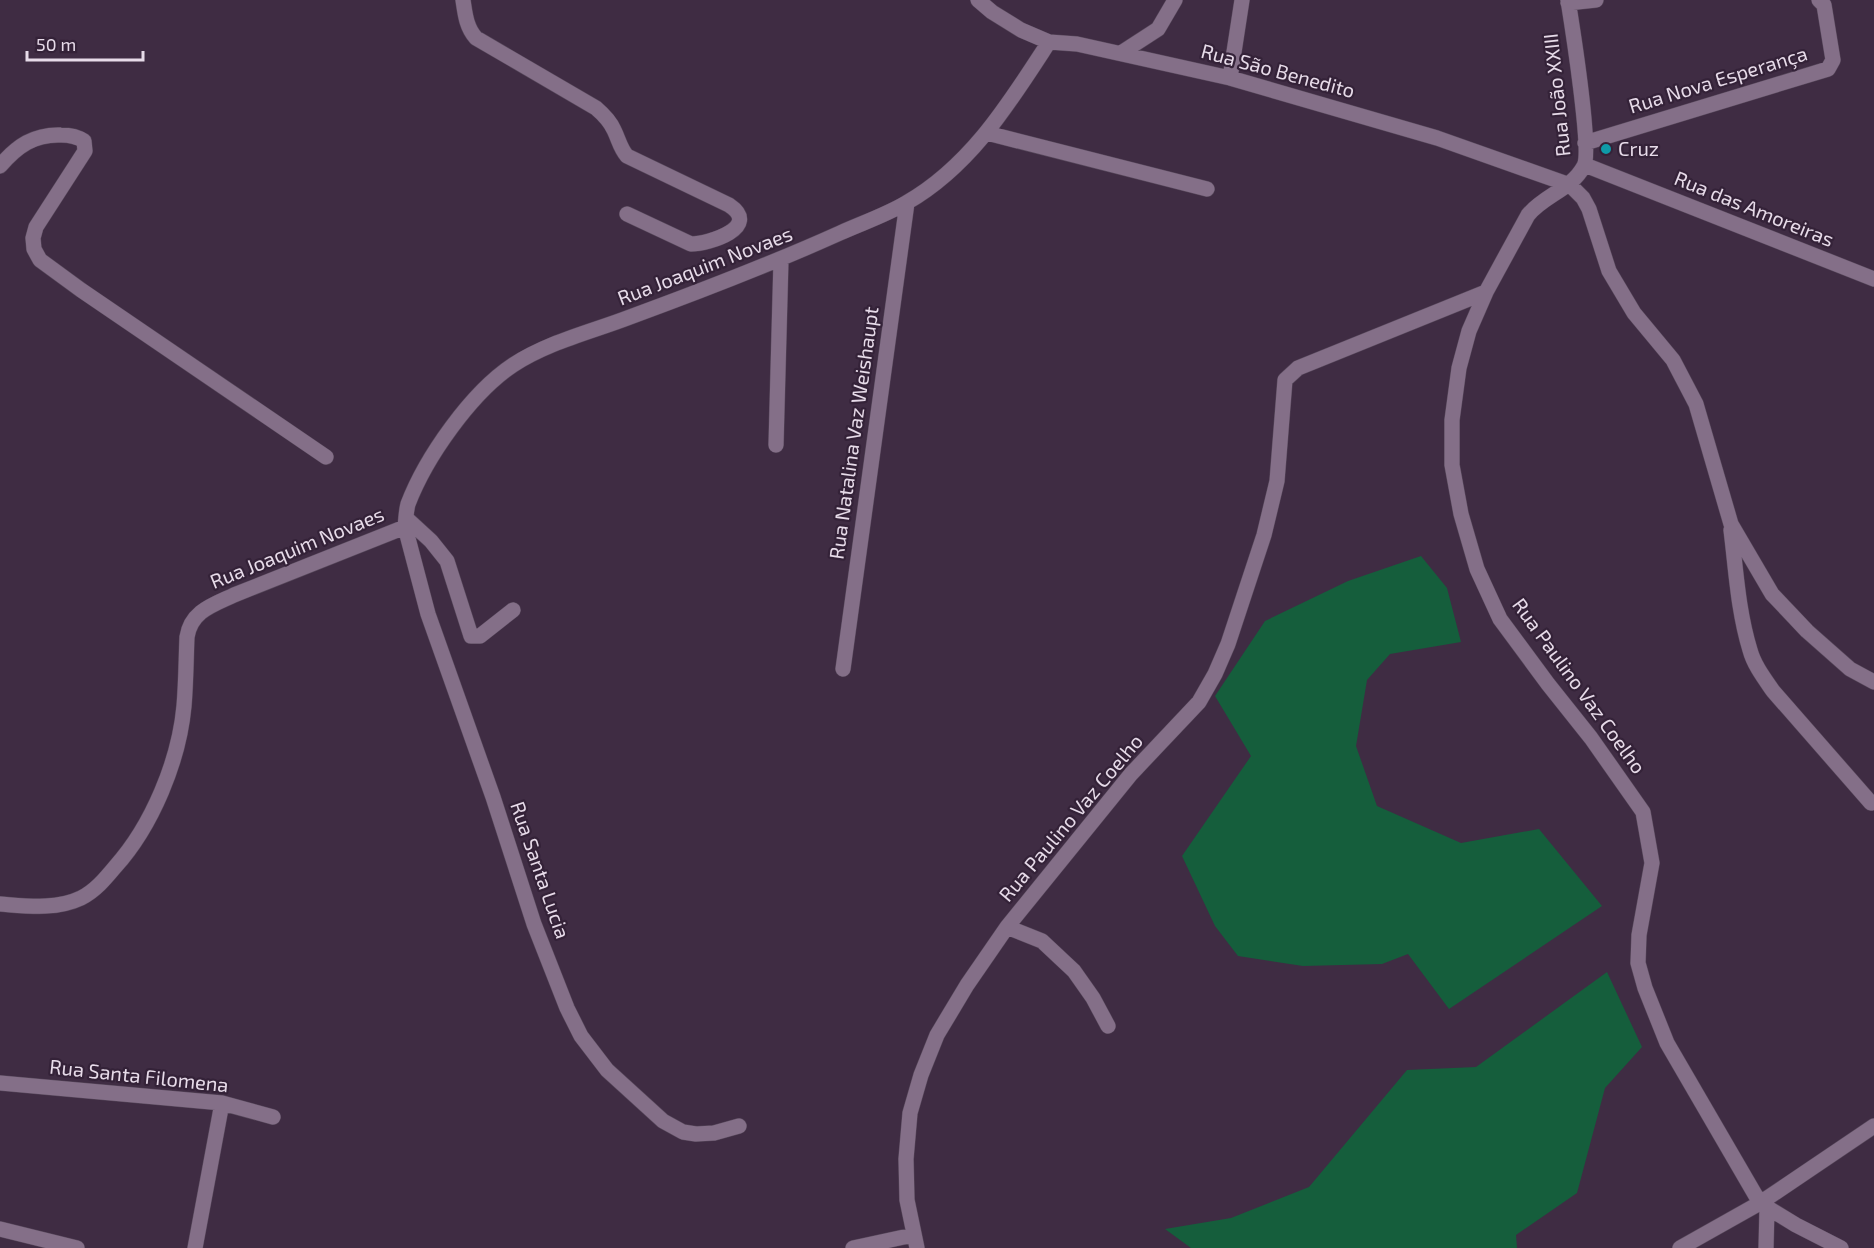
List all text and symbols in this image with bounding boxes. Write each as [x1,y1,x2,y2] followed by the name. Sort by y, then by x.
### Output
[27,24,142,62] scale bar
[1538,32,1574,158] street label: Rua João XXIII
[36,33,76,55] text: 50 m
[1199,38,1358,102] street label: Rua São Benedito
[1625,40,1810,119] street label: Rua Nova Esperança
[1618,136,1659,160] place label: Cruz
[1599,142,1613,156] marker: Cruz
[1671,165,1838,251] street label: Rua das Amoreiras
[614,221,795,309] street label: Rua Joaquim Novaes
[823,305,883,561] street label: Rua Natalina Vaz Weishaupt
[206,501,387,593] street label: Rua Joaquim Novaes
[1508,593,1651,778] street label: Rua Paulino Vaz Coelho
[993,729,1147,906] street label: Rua Paulino Vaz Coelho
[506,798,576,941] street label: Rua Santa Lucia
[48,1054,230,1096] street label: Rua Santa Filomena

